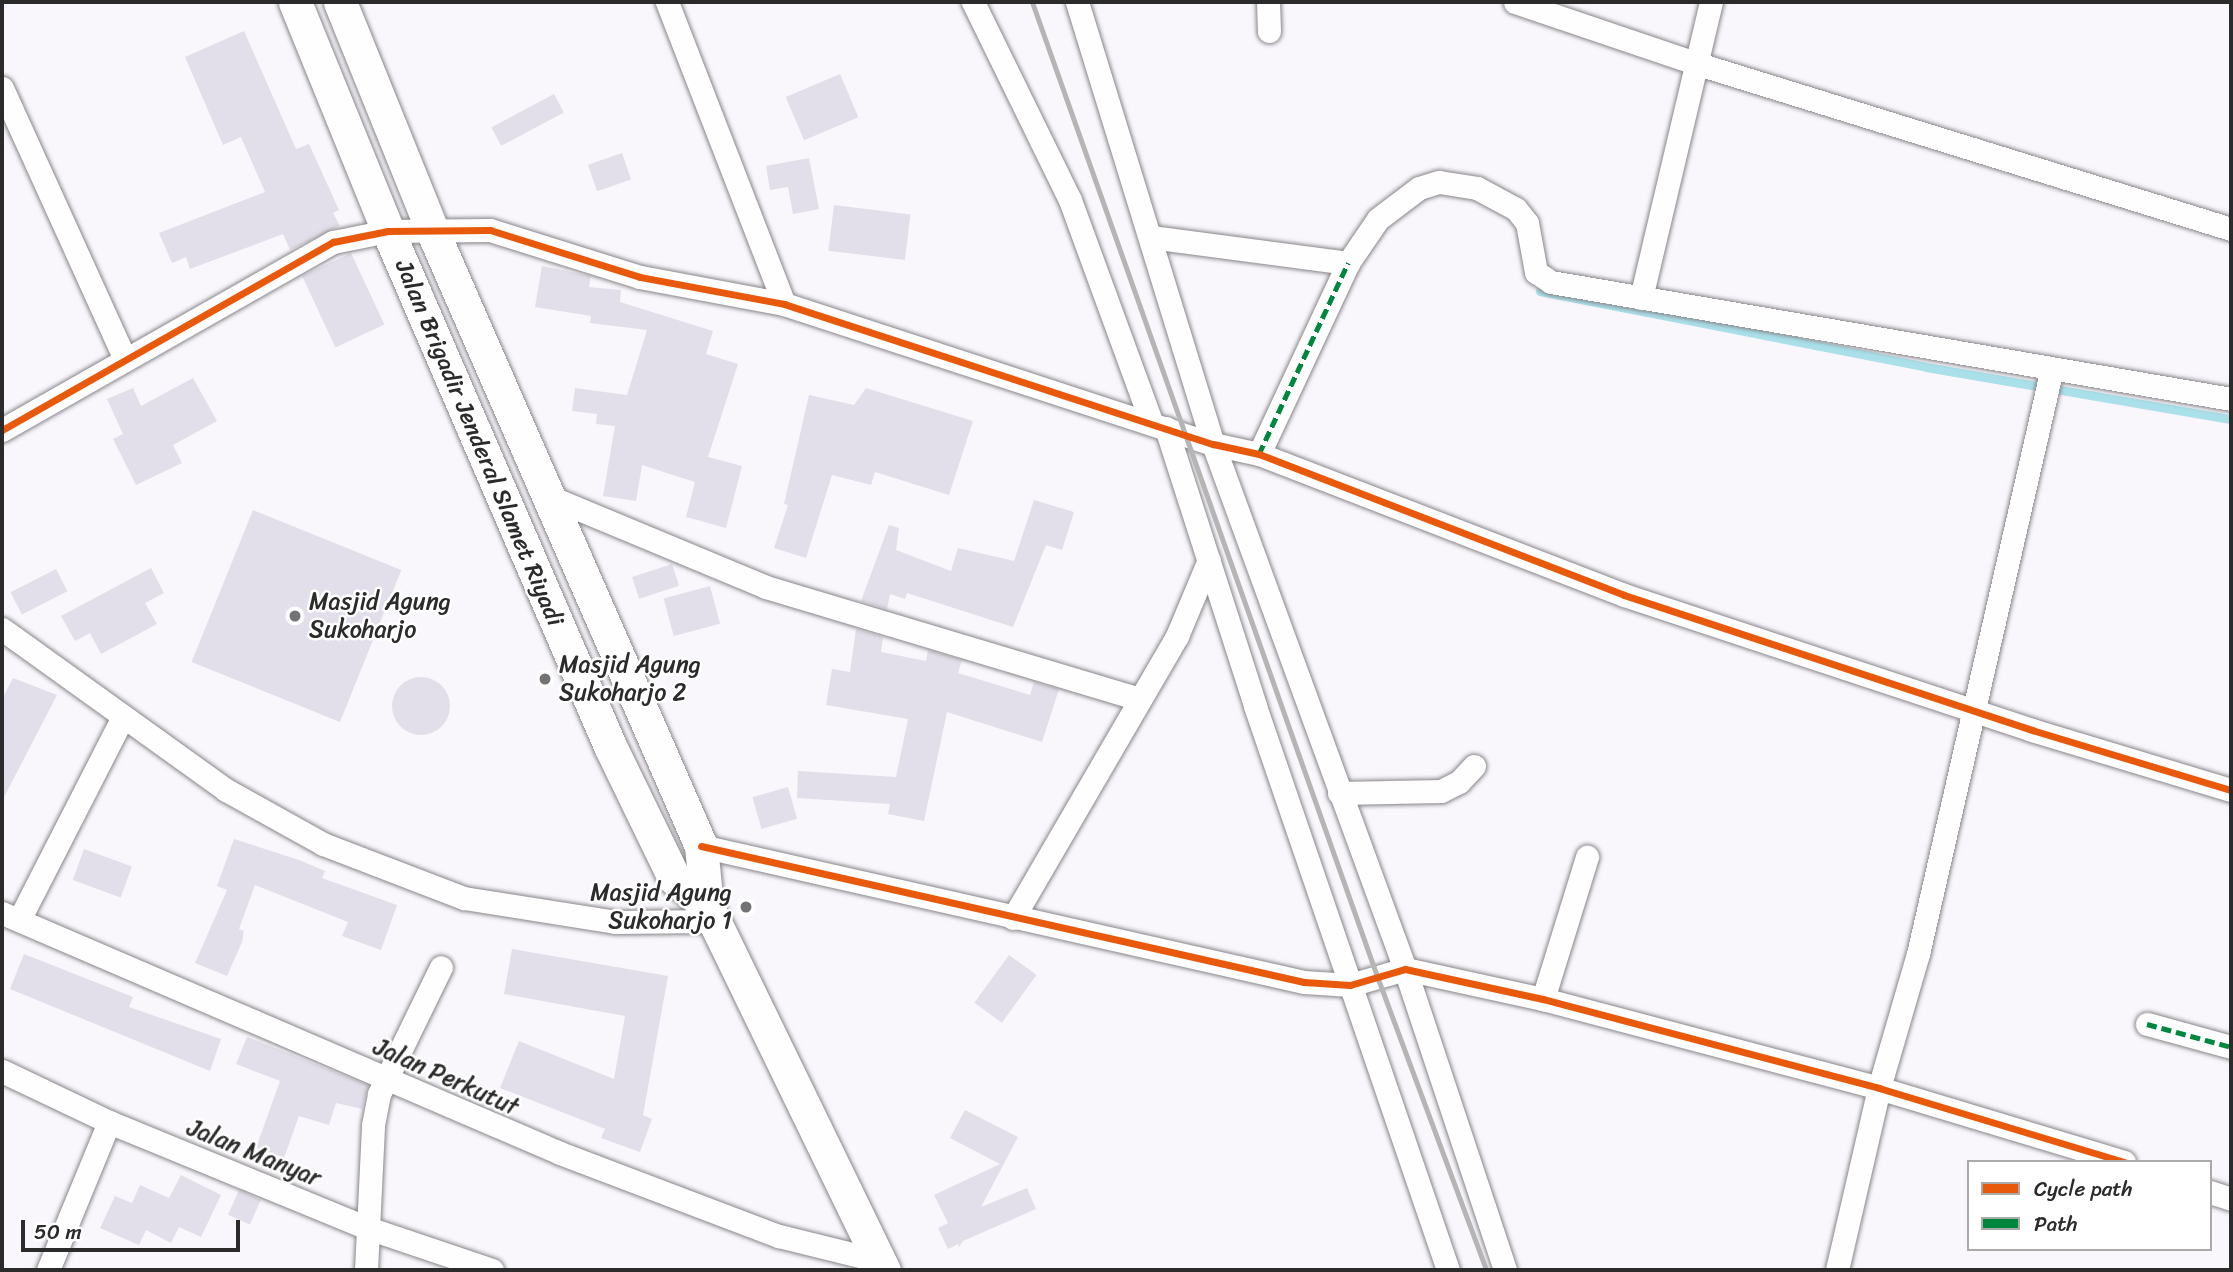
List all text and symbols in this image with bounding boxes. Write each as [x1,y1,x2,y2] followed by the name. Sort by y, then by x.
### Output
[389,256,569,630] street label: Jalan Brigadir Jenderal Slamet Riyadi
[309,588,451,644] place label: Masjid Agung Sukoharjo
[287,608,303,624] marker: Masjid Agung Sukoharjo
[559,651,701,707] place label: Masjid Agung Sukoharjo 2
[537,671,553,687] marker: Masjid Agung Sukoharjo 2
[590,879,732,935] place label: Masjid Agung Sukoharjo 1
[738,899,754,915] marker: Masjid Agung Sukoharjo 1
[369,1032,523,1122] street label: Jalan Perkutut
[184,1113,324,1193] street label: Jalan Manyar
[1967,1160,2212,1251] legend
[2034,1170,2133,1208] text: Cycle path
[2034,1205,2077,1243] text: Path
[24,1206,243,1250] scale bar
[34,1213,82,1251] text: 50 m

